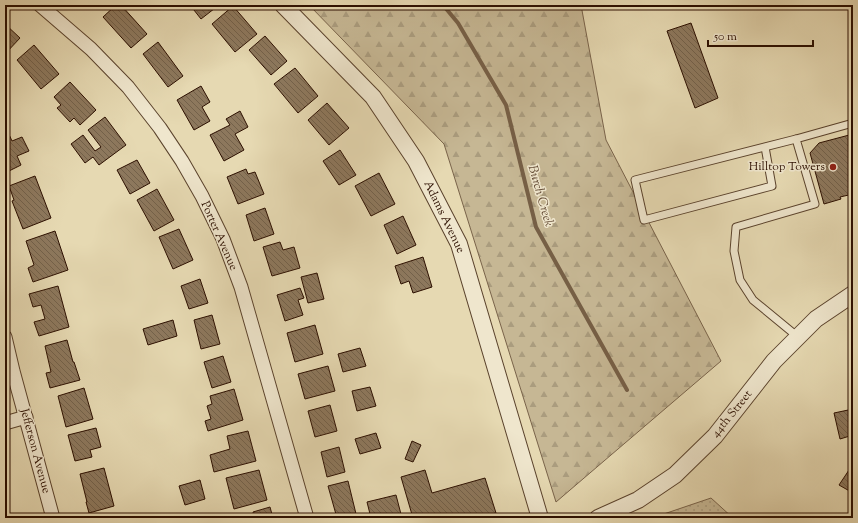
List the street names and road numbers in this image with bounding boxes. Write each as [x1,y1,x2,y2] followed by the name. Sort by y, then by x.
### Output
[419,178,470,257] street label: Adams Avenue
[196,198,242,274] street label: Porter Avenue
[707,386,757,442] street label: 44th Street
[15,406,55,496] street label: Jefferson Avenue

